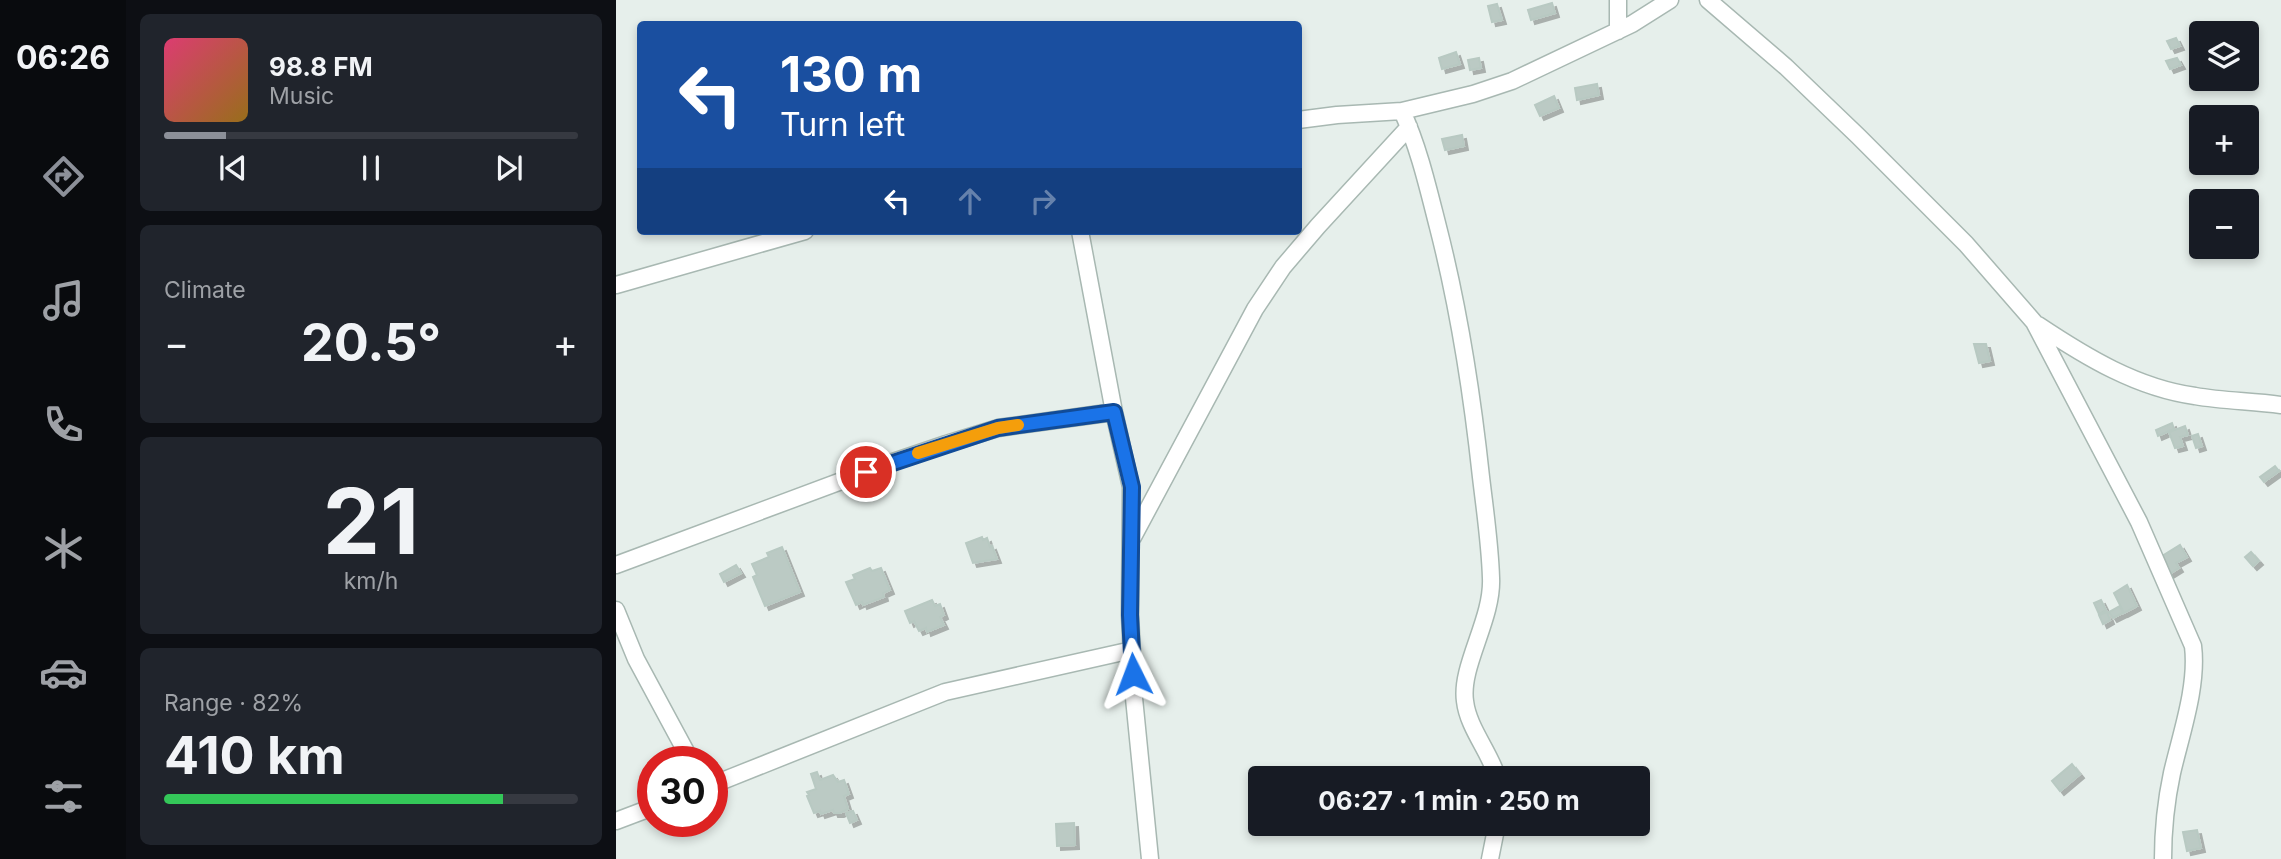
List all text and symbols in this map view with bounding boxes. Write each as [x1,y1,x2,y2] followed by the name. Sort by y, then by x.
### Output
[2189,21,2259,259] map controls
[2189,21,2259,91] button: layers
[16,38,110,77] text: 06:26
[780,45,922,104] text: 130 m
[665,49,756,140] icon: left
[269,51,373,82] text: 98.8 FM
[269,82,334,110] text: Music
[780,105,905,144] text: Turn left
[2189,105,2259,175] button: +
[214,149,252,187] icon: previous
[352,149,390,187] icon: pause
[490,149,528,187] icon: next
[39,152,88,201] icon: directions
[878,182,916,220] icon: left
[951,182,989,220] icon: ahead
[1024,182,1062,220] icon: right
[2189,189,2259,259] button: −
[39,276,88,325] icon: music
[164,276,246,304] text: Climate
[301,311,441,374] text: 20.5°
[164,320,189,366] text: −
[553,320,578,366] text: +
[39,400,88,449] icon: phone
[836,442,896,502] pin
[847,453,885,491] icon: arrive
[323,466,419,576] text: 21
[39,524,88,573] icon: climate
[344,567,398,595] text: km/h
[1096,637,1170,711] position arrow
[39,648,88,697] icon: car
[164,689,303,717] text: Range · 82%
[164,724,345,787] text: 410 km
[637,746,728,837] speed limit sign: 30
[39,772,88,821] icon: filters
[1318,785,1580,816] text: 06:27 · 1 min · 250 m

